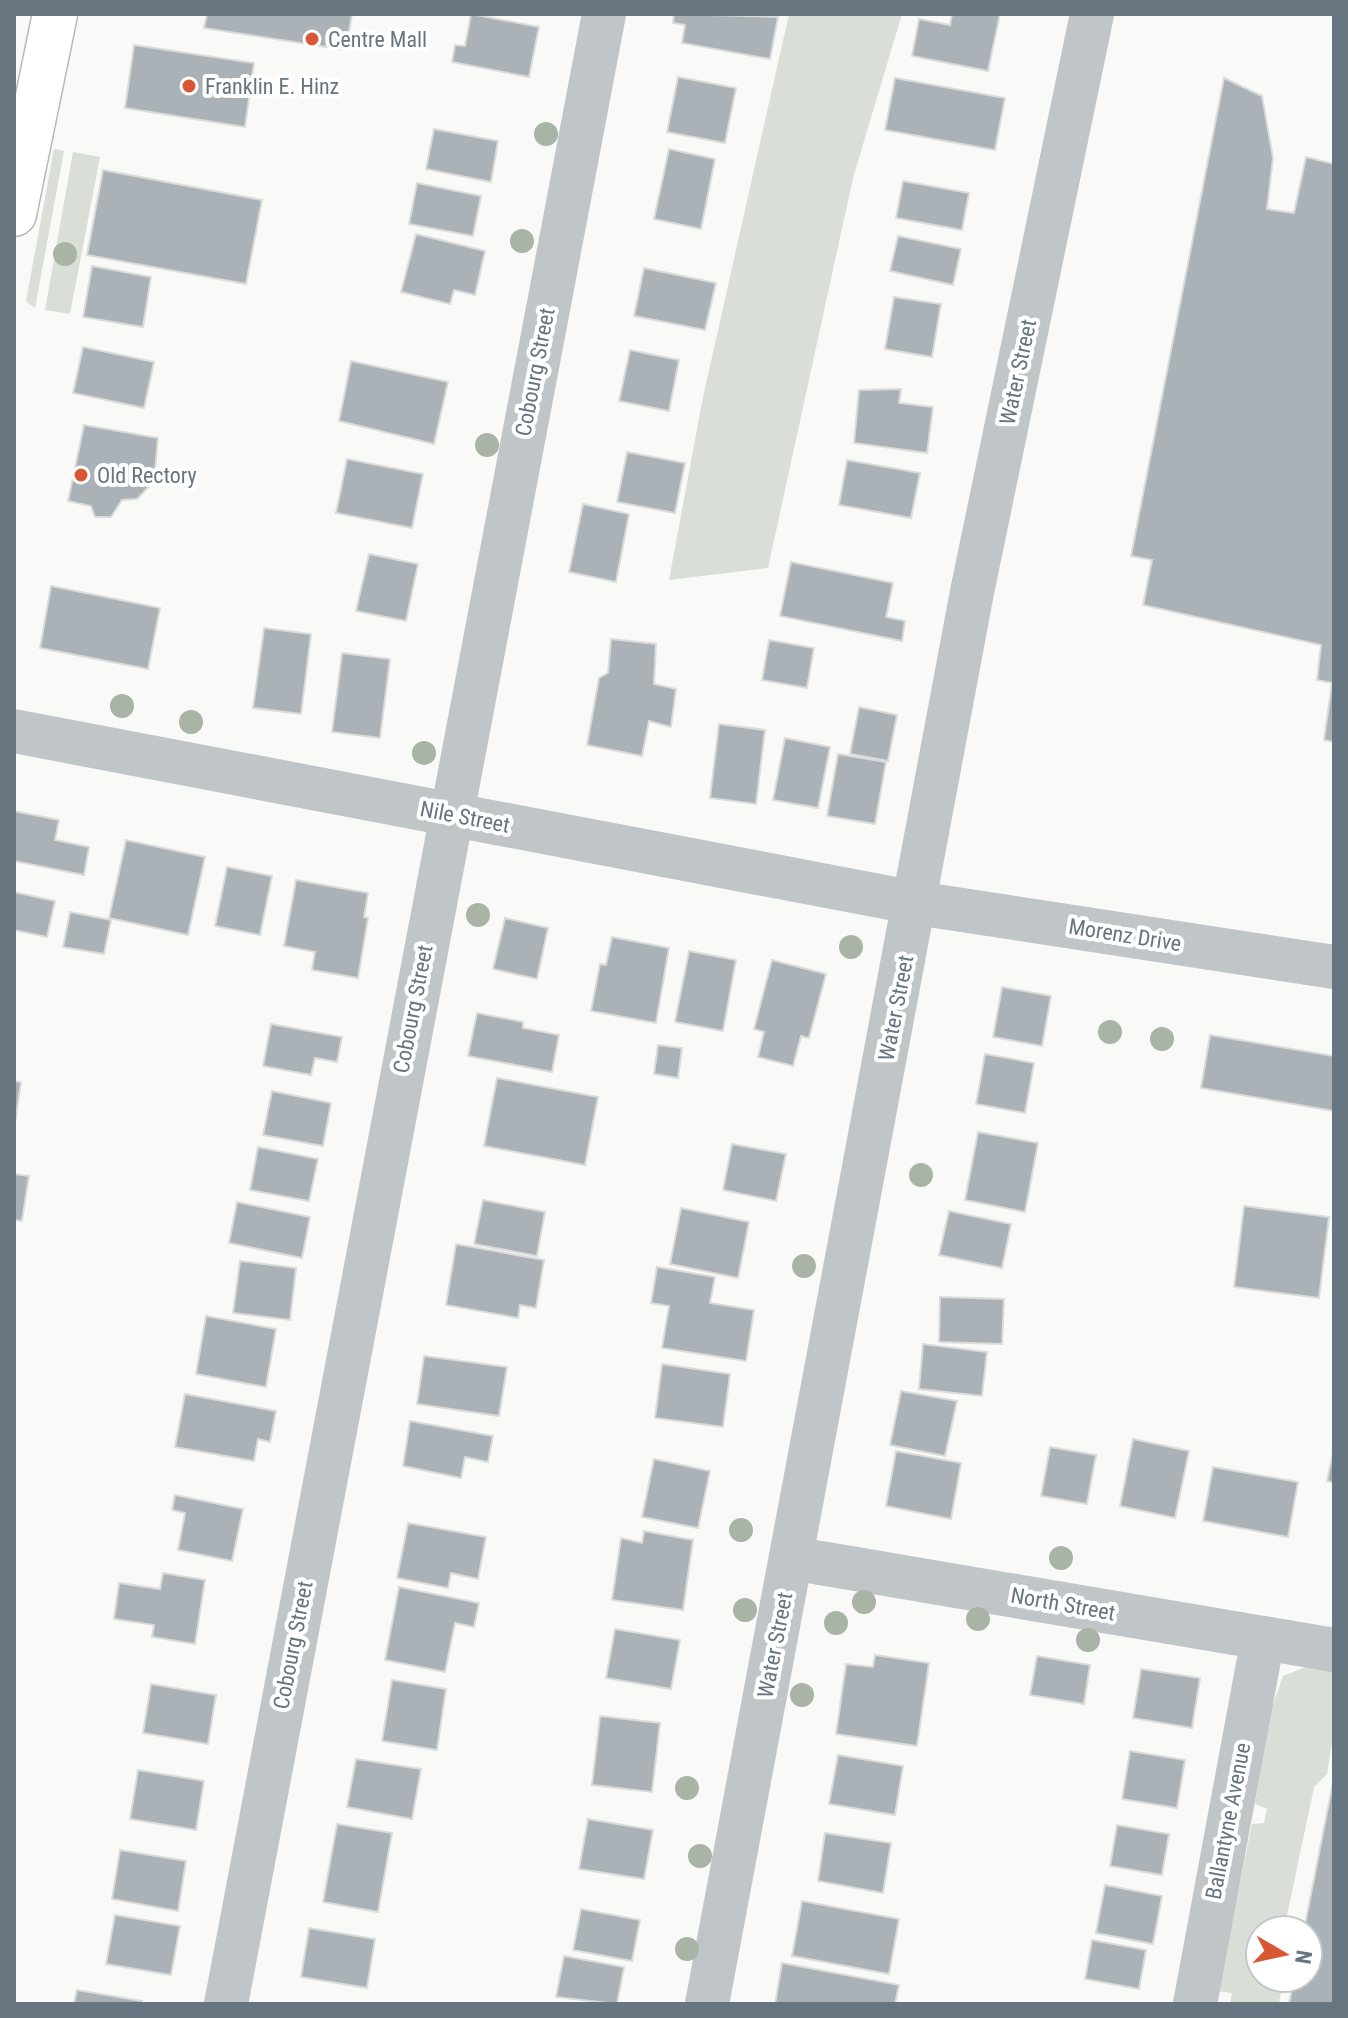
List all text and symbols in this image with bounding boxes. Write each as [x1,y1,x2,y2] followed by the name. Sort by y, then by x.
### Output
[328,27,427,52] place label: Centre Mall
[303,30,321,48] marker: Centre Mall
[205,74,339,99] place label: Franklin E. Hinz
[180,77,198,95] marker: Franklin E. Hinz
[510,306,560,438] street label: Cobourg Street
[995,317,1041,427] street label: Water Street
[97,463,197,488] place label: Old Rectory
[72,466,90,484] marker: Old Rectory
[418,796,512,838] street label: Nile Street
[1067,914,1183,956] street label: Morenz Drive
[388,943,438,1075] street label: Cobourg Street
[874,953,918,1063] street label: Water Street
[268,1579,318,1711] street label: Cobourg Street
[1009,1583,1117,1625] street label: North Street
[753,1590,797,1700] street label: Water Street
[1201,1741,1255,1901] street label: Ballantyne Avenue
[1244,1914,1324,1994] north arrow
[1290,1948,1317,1966] text: N

